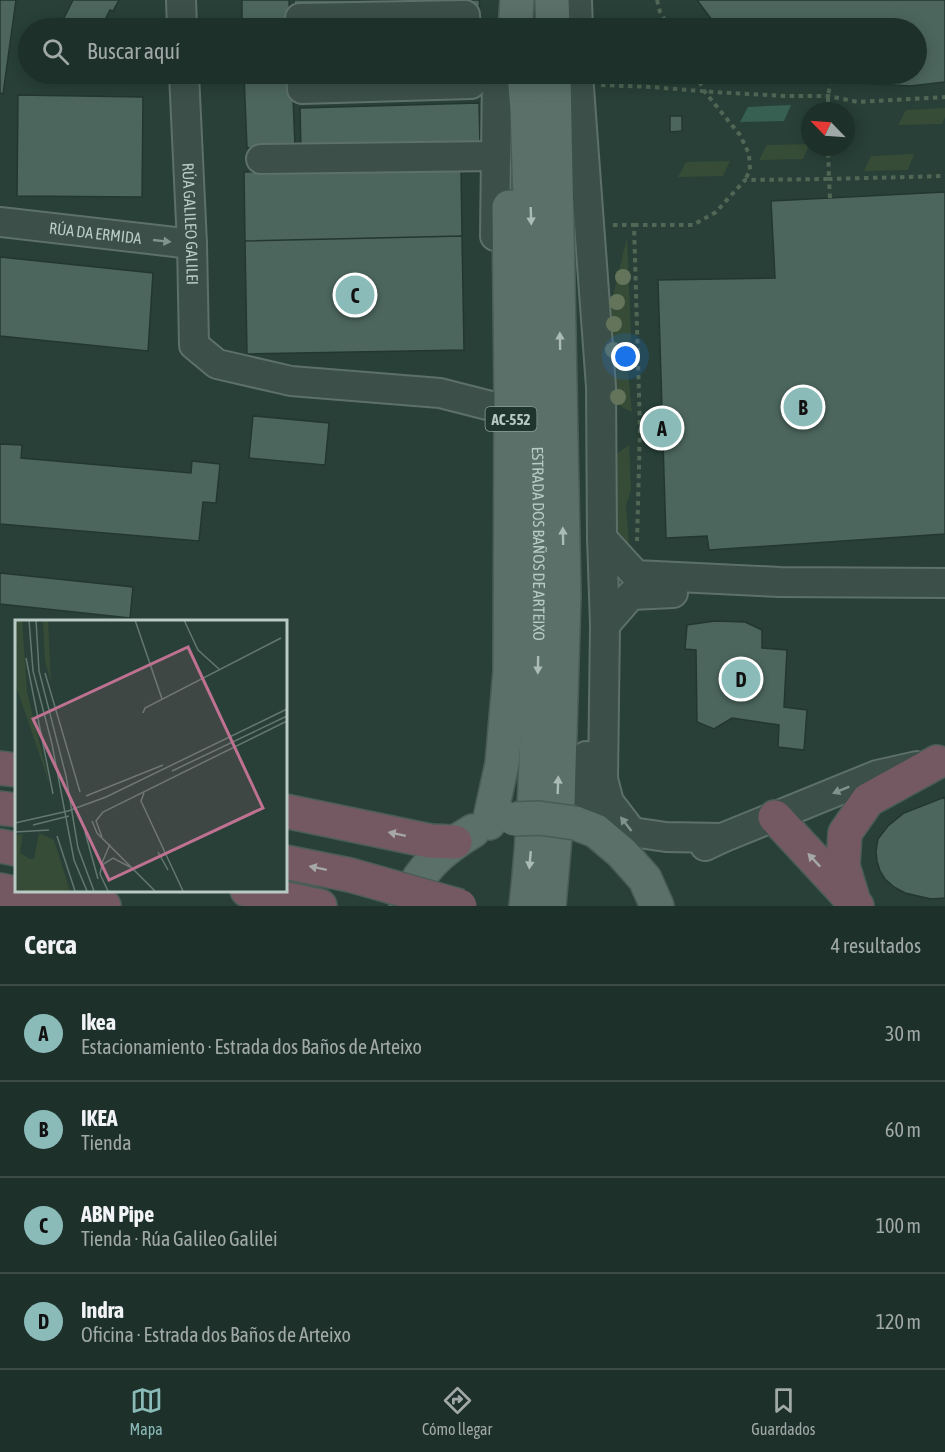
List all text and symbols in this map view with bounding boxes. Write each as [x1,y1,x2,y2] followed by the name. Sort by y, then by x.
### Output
[18,18,927,84] search box
[39,35,72,68] icon: search
[87,38,180,64] text: Buscar aquí
[801,102,855,156] north arrow
[179,162,202,285] street label: RÚA GALILEO GALILEI
[526,206,535,225] one-way arrow
[48,219,143,247] street label: RÚA DA ERMIDA
[153,236,172,246] one-way arrow
[336,272,374,318] pin: C
[555,331,564,350] one-way arrow
[611,342,640,371] your location
[784,384,822,430] pin: B
[642,406,682,450] pin: A
[486,407,536,431] road number: AC-552
[529,446,548,641] street label: ESTRADA DOS BAÑOS DE ARTEIXO
[559,526,568,545] one-way arrow
[15,620,286,891] inset map
[533,655,543,674] one-way arrow
[722,656,760,702] pin: D
[554,775,563,794] one-way arrow
[831,785,849,795] one-way arrow
[619,816,632,832] one-way arrow
[387,829,406,838] one-way arrow
[525,850,535,869] one-way arrow
[807,852,821,867] one-way arrow
[308,863,327,873] one-way arrow
[24,930,77,960] text: Cerca
[831,934,921,957] text: 4 resultados
[81,1009,116,1035] text: Ikea
[39,1022,48,1045] text: A
[885,1022,921,1045] text: 30 m
[81,1035,422,1058] text: Estacionamiento · Estrada dos Baños de Arteixo
[81,1105,118,1131] text: IKEA
[39,1118,48,1141] text: B
[885,1118,921,1141] text: 60 m
[81,1131,132,1154] text: Tienda
[81,1201,154,1227] text: ABN Pipe
[39,1214,48,1237] text: C
[876,1214,921,1237] text: 100 m
[81,1227,278,1250] text: Tienda · Rúa Galileo Galilei
[81,1297,124,1323] text: Indra
[38,1310,49,1333] text: D
[876,1310,921,1333] text: 120 m
[81,1323,351,1346] text: Oficina · Estrada dos Baños de Arteixo
[130,1384,163,1438] tab: Mapa
[422,1384,492,1438] tab: Cómo llegar
[751,1384,815,1438] tab: Guardados

